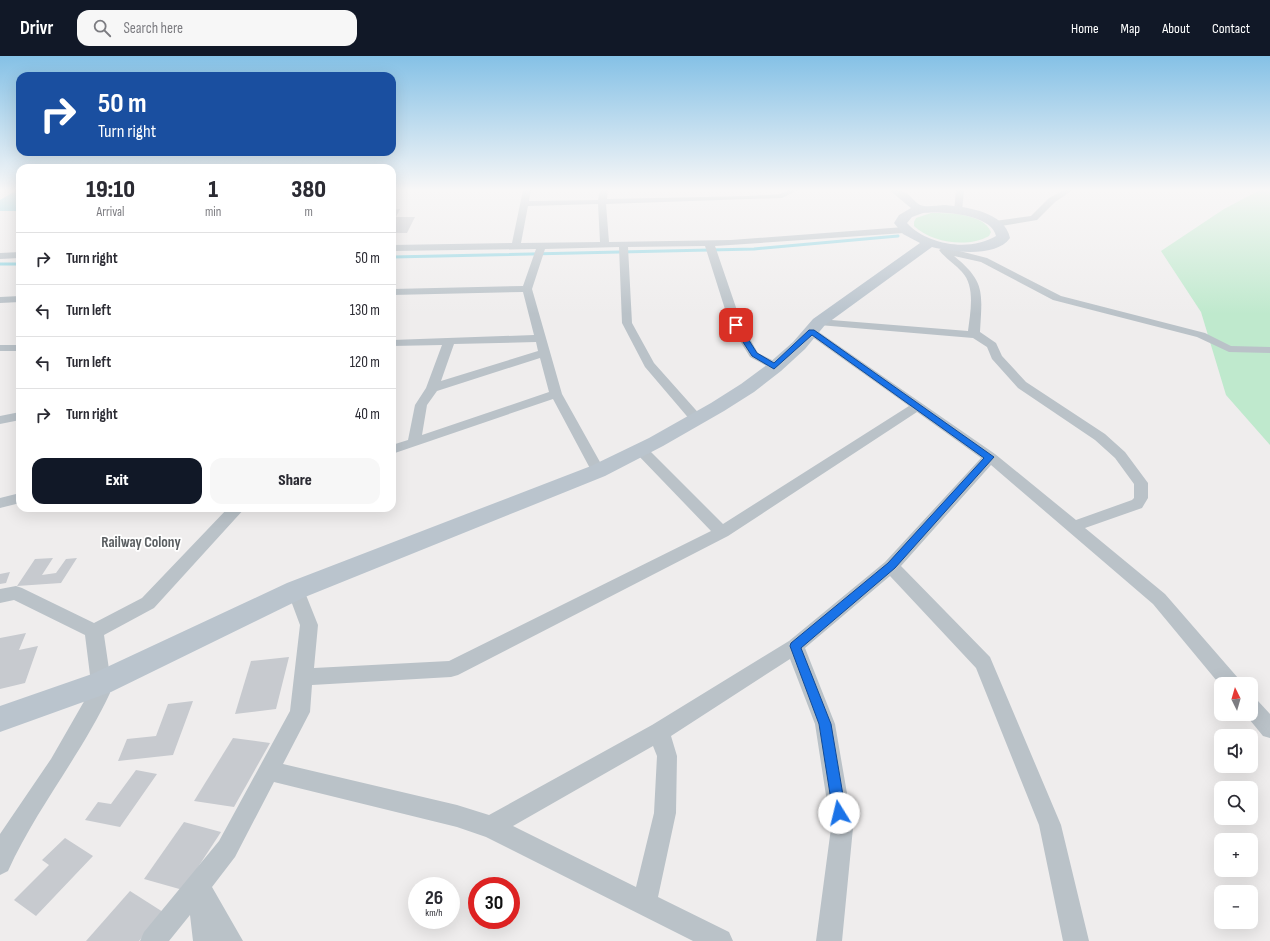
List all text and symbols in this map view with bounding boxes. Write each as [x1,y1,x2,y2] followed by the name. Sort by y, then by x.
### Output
[77,10,357,46] search box
[20,17,53,40] text: Drivr
[91,17,113,39] icon: search
[123,19,183,38] text: Search here
[1071,20,1099,37] text: Home
[1121,20,1140,37] text: Map
[1162,20,1190,37] text: About
[1212,20,1250,37] text: Contact
[98,87,147,120] text: 50 m
[32,88,84,140] icon: right
[98,121,156,142] text: Turn right
[86,175,135,204] text: 19:10
[208,175,218,204] text: 1
[291,175,326,204] text: 380
[97,204,124,220] text: Arrival
[205,204,221,220] text: min
[304,204,313,220] text: m
[32,248,54,270] icon: right
[66,249,118,268] text: Turn right
[355,249,380,268] text: 50 m
[32,300,54,322] icon: left
[66,301,111,320] text: Turn left
[350,301,380,320] text: 130 m
[719,308,753,342] pin
[725,314,747,336] icon: arrive
[32,352,54,374] icon: left
[66,353,111,372] text: Turn left
[350,353,380,372] text: 120 m
[32,404,54,426] icon: right
[66,405,118,424] text: Turn right
[355,405,380,424] text: 40 m
[32,458,202,504] button: Exit
[210,458,380,504] button: Share
[101,533,181,552] district label: Railway Colony
[1214,677,1258,721] north arrow
[1214,677,1258,929] map controls
[1214,729,1258,773] button: sound
[1214,781,1258,825] button: search
[818,792,860,834] position arrow
[1214,833,1258,877] button: +
[468,877,520,929] speed limit sign: 30
[1214,885,1258,929] button: −
[425,886,443,910] text: 26
[425,907,443,919] text: km/h

